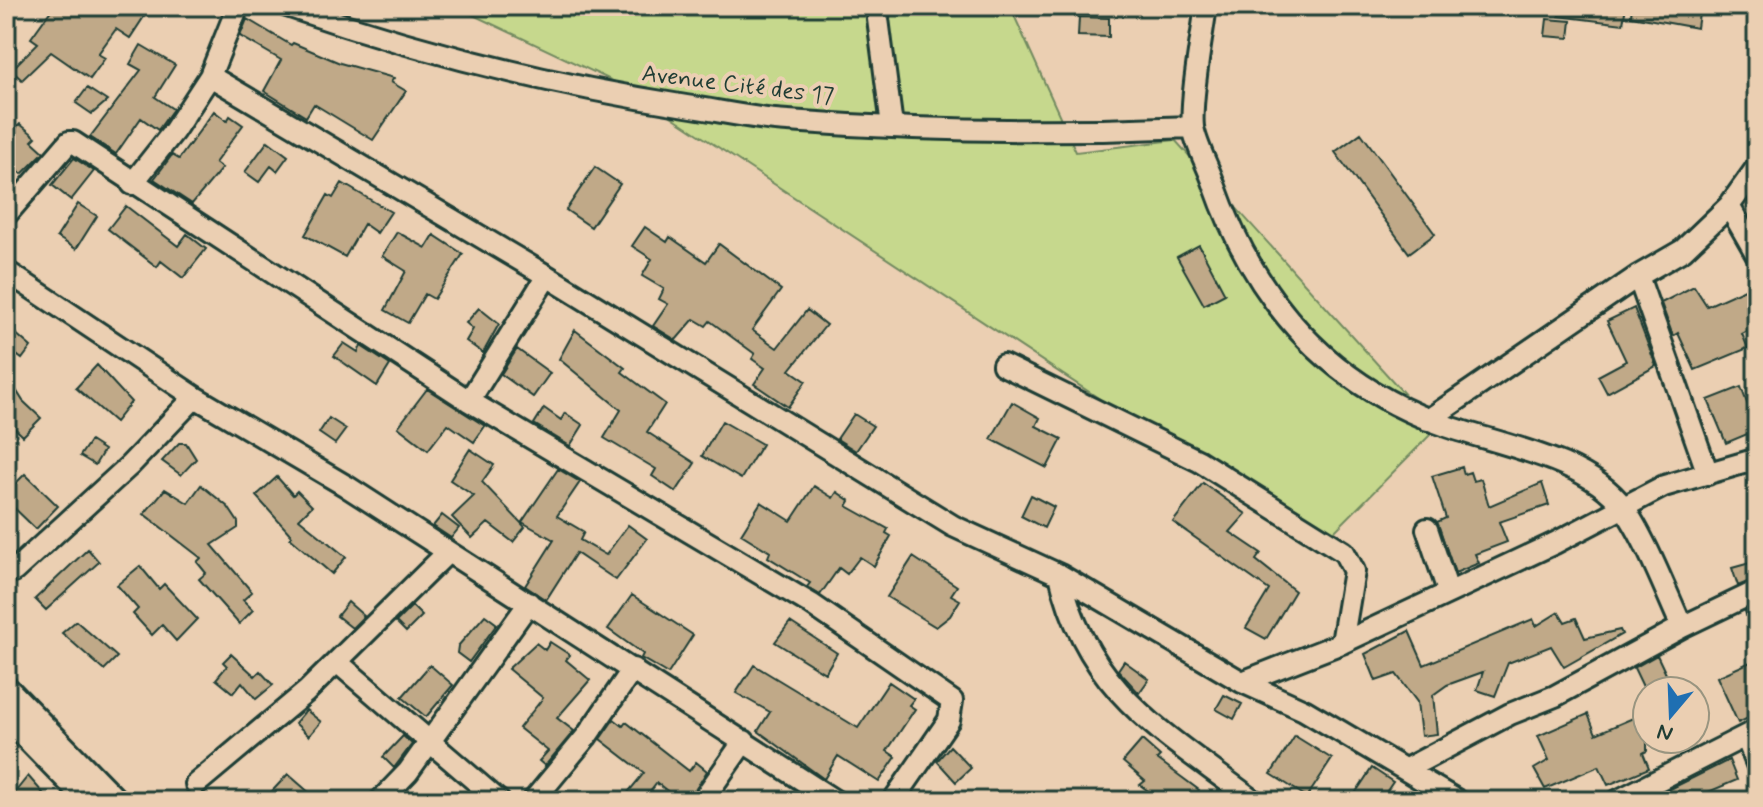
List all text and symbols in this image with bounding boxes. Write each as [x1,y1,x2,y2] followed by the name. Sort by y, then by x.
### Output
[640,58,836,113] street label: Avenue Cité des 17
[1631,675,1711,755] north arrow
[1654,716,1677,748] text: N

